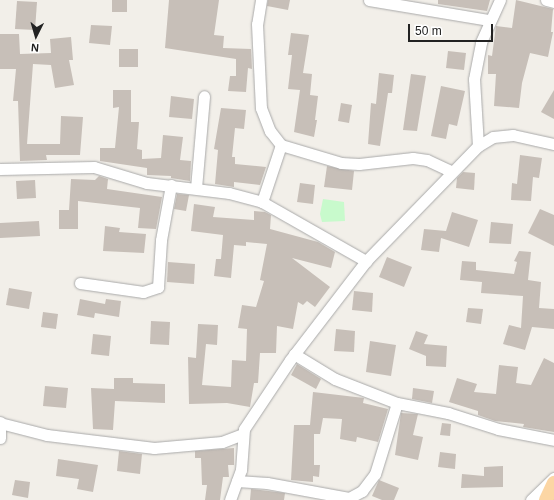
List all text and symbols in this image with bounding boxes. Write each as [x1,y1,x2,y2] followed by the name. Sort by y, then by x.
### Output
[16,16,56,56] north arrow
[410,16,495,42] scale bar
[415,24,442,38] text: 50 m
[30,42,39,54] text: N

